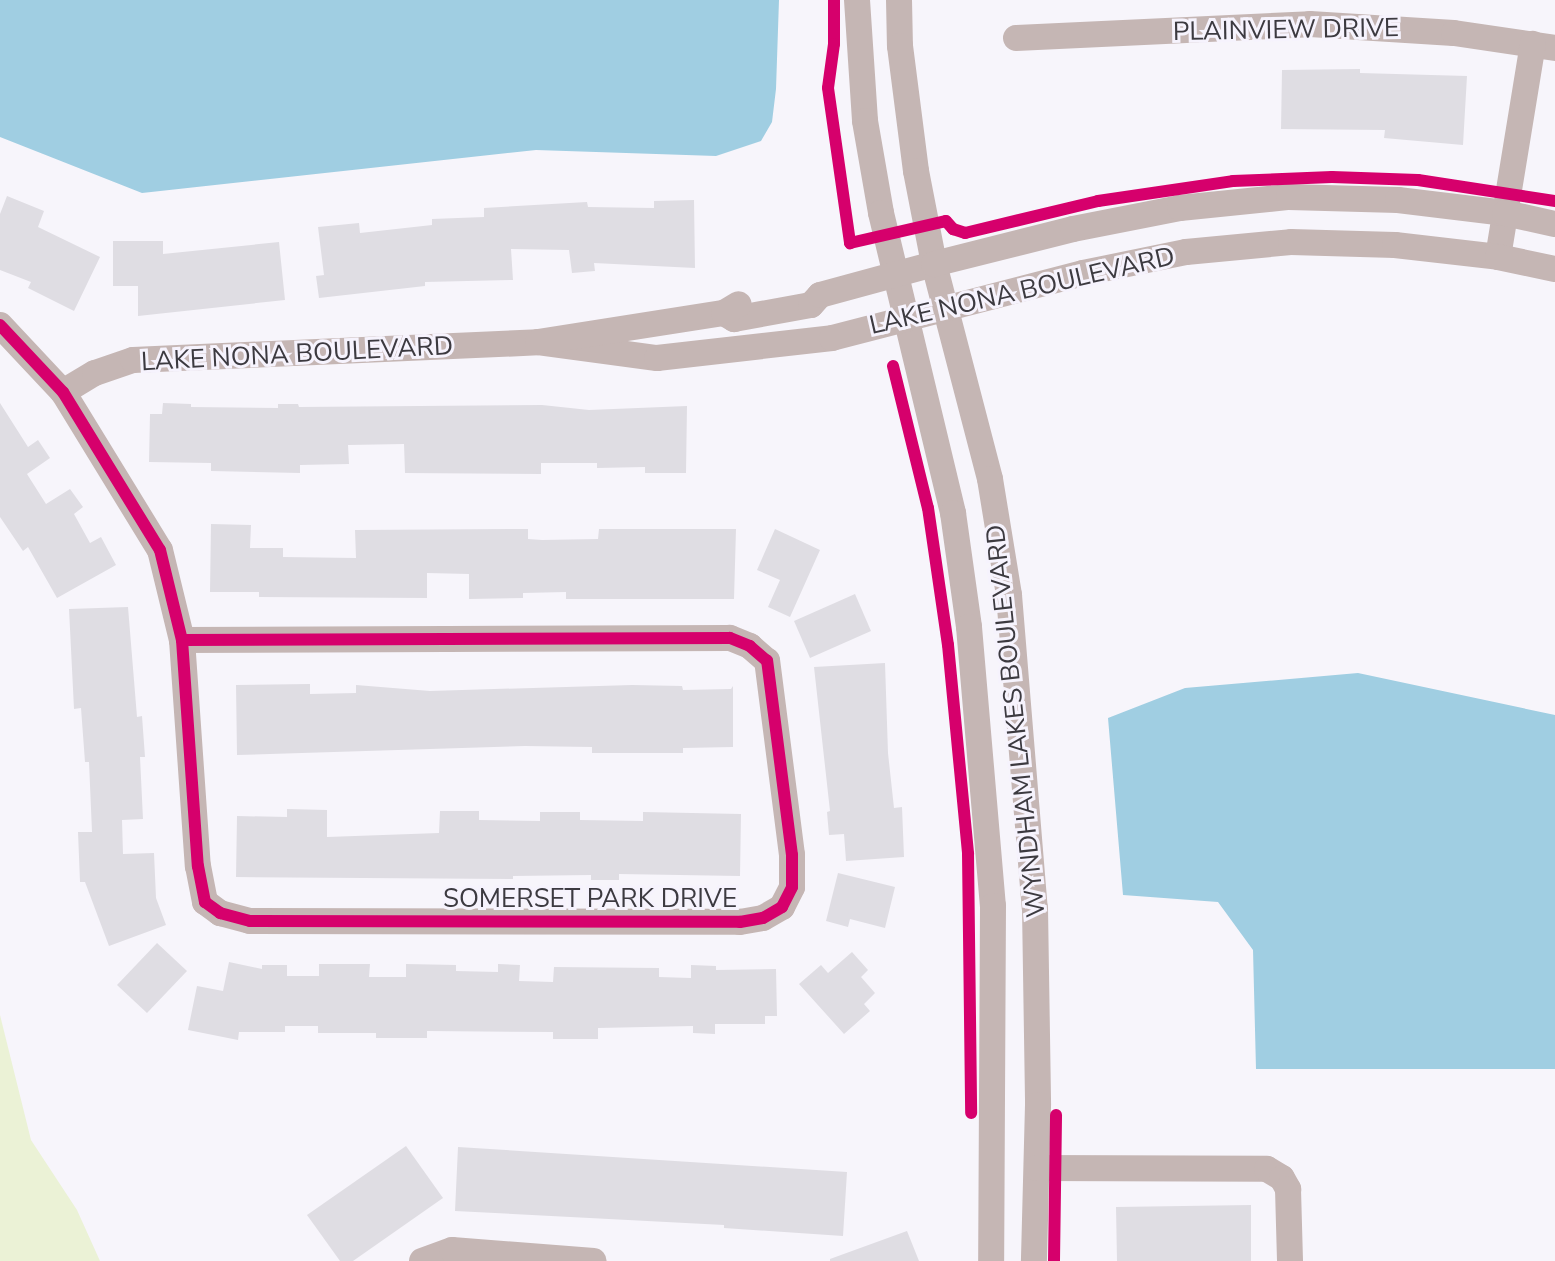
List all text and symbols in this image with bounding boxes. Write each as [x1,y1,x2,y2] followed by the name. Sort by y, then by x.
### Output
[1173,12,1399,48] street label: PLAINVIEW DRIVE
[866,241,1178,341] street label: LAKE NONA BOULEVARD
[140,330,454,378] street label: LAKE NONA BOULEVARD
[980,523,1052,919] street label: WYNDHAM LAKES BOULEVARD
[443,883,737,915] street label: SOMERSET PARK DRIVE

